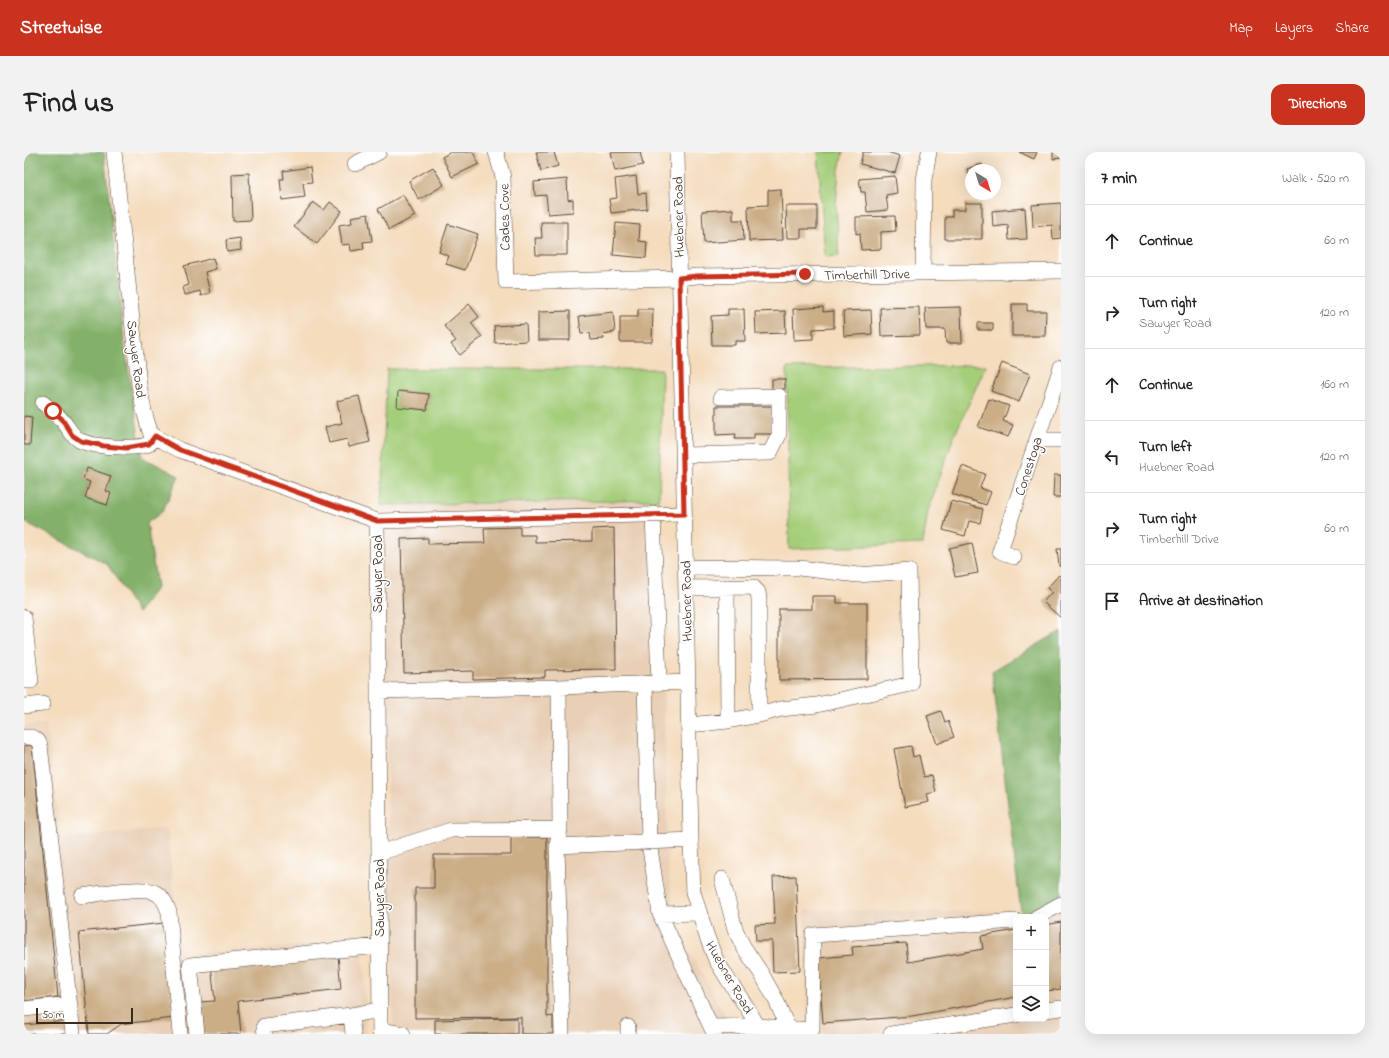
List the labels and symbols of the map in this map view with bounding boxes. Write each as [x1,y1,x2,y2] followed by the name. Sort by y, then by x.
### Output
[965,164,1001,200] north arrow
[668,176,691,258] street label: Huebner Road
[494,183,517,251] street label: Cades Cove
[824,264,911,287] street label: Timberhill Drive
[796,265,814,283] route end
[119,319,151,399] street label: Sawyer Road
[44,402,62,420] route start
[1010,434,1050,499] street label: Conestoga
[368,535,390,613] street label: Sawyer Road
[676,560,699,642] street label: Huebner Road
[370,859,392,937] street label: Sawyer Road
[699,937,758,1018] street label: Huebner Road
[36,1006,133,1025] scale bar

